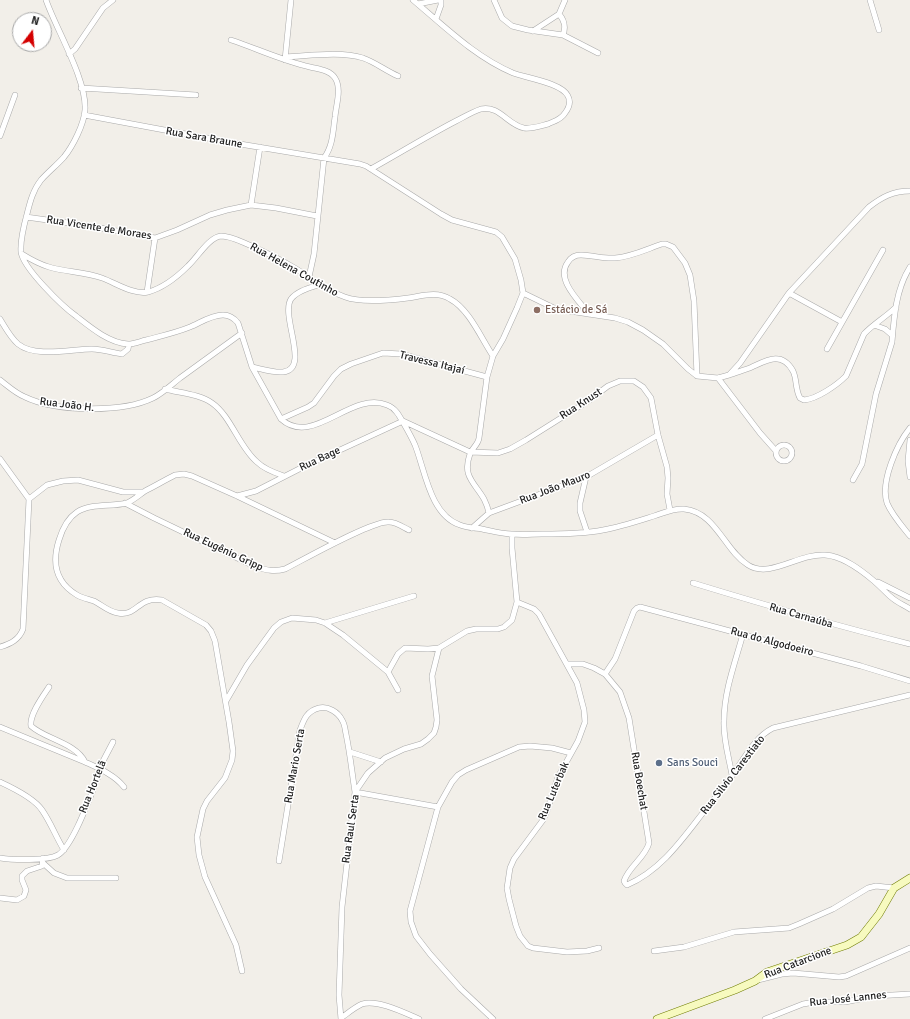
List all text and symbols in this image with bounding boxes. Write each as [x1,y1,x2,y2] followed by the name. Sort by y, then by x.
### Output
[12,12,52,52] north arrow
[30,14,41,28] text: N
[165,125,243,151] street label: Rua Sara Braune
[46,213,152,243] street label: Rua Vicente de Moraes
[248,240,340,300] street label: Rua Helena Coutinho
[545,303,607,317] place label: Estácio de Sá
[532,305,542,315] marker: Estácio de Sá
[398,349,466,377] street label: Travessa Itajaí
[557,385,605,423] street label: Rua Knust
[39,395,95,415] street label: Rua João H.
[297,444,343,474] street label: Rua Bage
[518,468,592,508] street label: Rua João Mauro
[181,526,265,574] street label: Rua Eugênio Gripp
[768,601,834,631] street label: Rua Carnaúba
[729,625,815,659] street label: Rua do Algodoeiro
[282,728,308,804] street label: Rua Mario Serta
[698,733,768,817] street label: Rua Silvio Carestiato
[628,751,650,811] street label: Rua Boechat
[667,756,718,770] place label: Sans Souci
[654,758,664,768] marker: Sans Souci
[76,759,110,815] street label: Rua Hortelã
[536,760,572,822] street label: Rua Luterbak
[340,794,362,864] street label: Rua Raul Serta
[762,944,834,982] street label: Rua Catarcione
[809,988,887,1010] street label: Rua José Lannes

